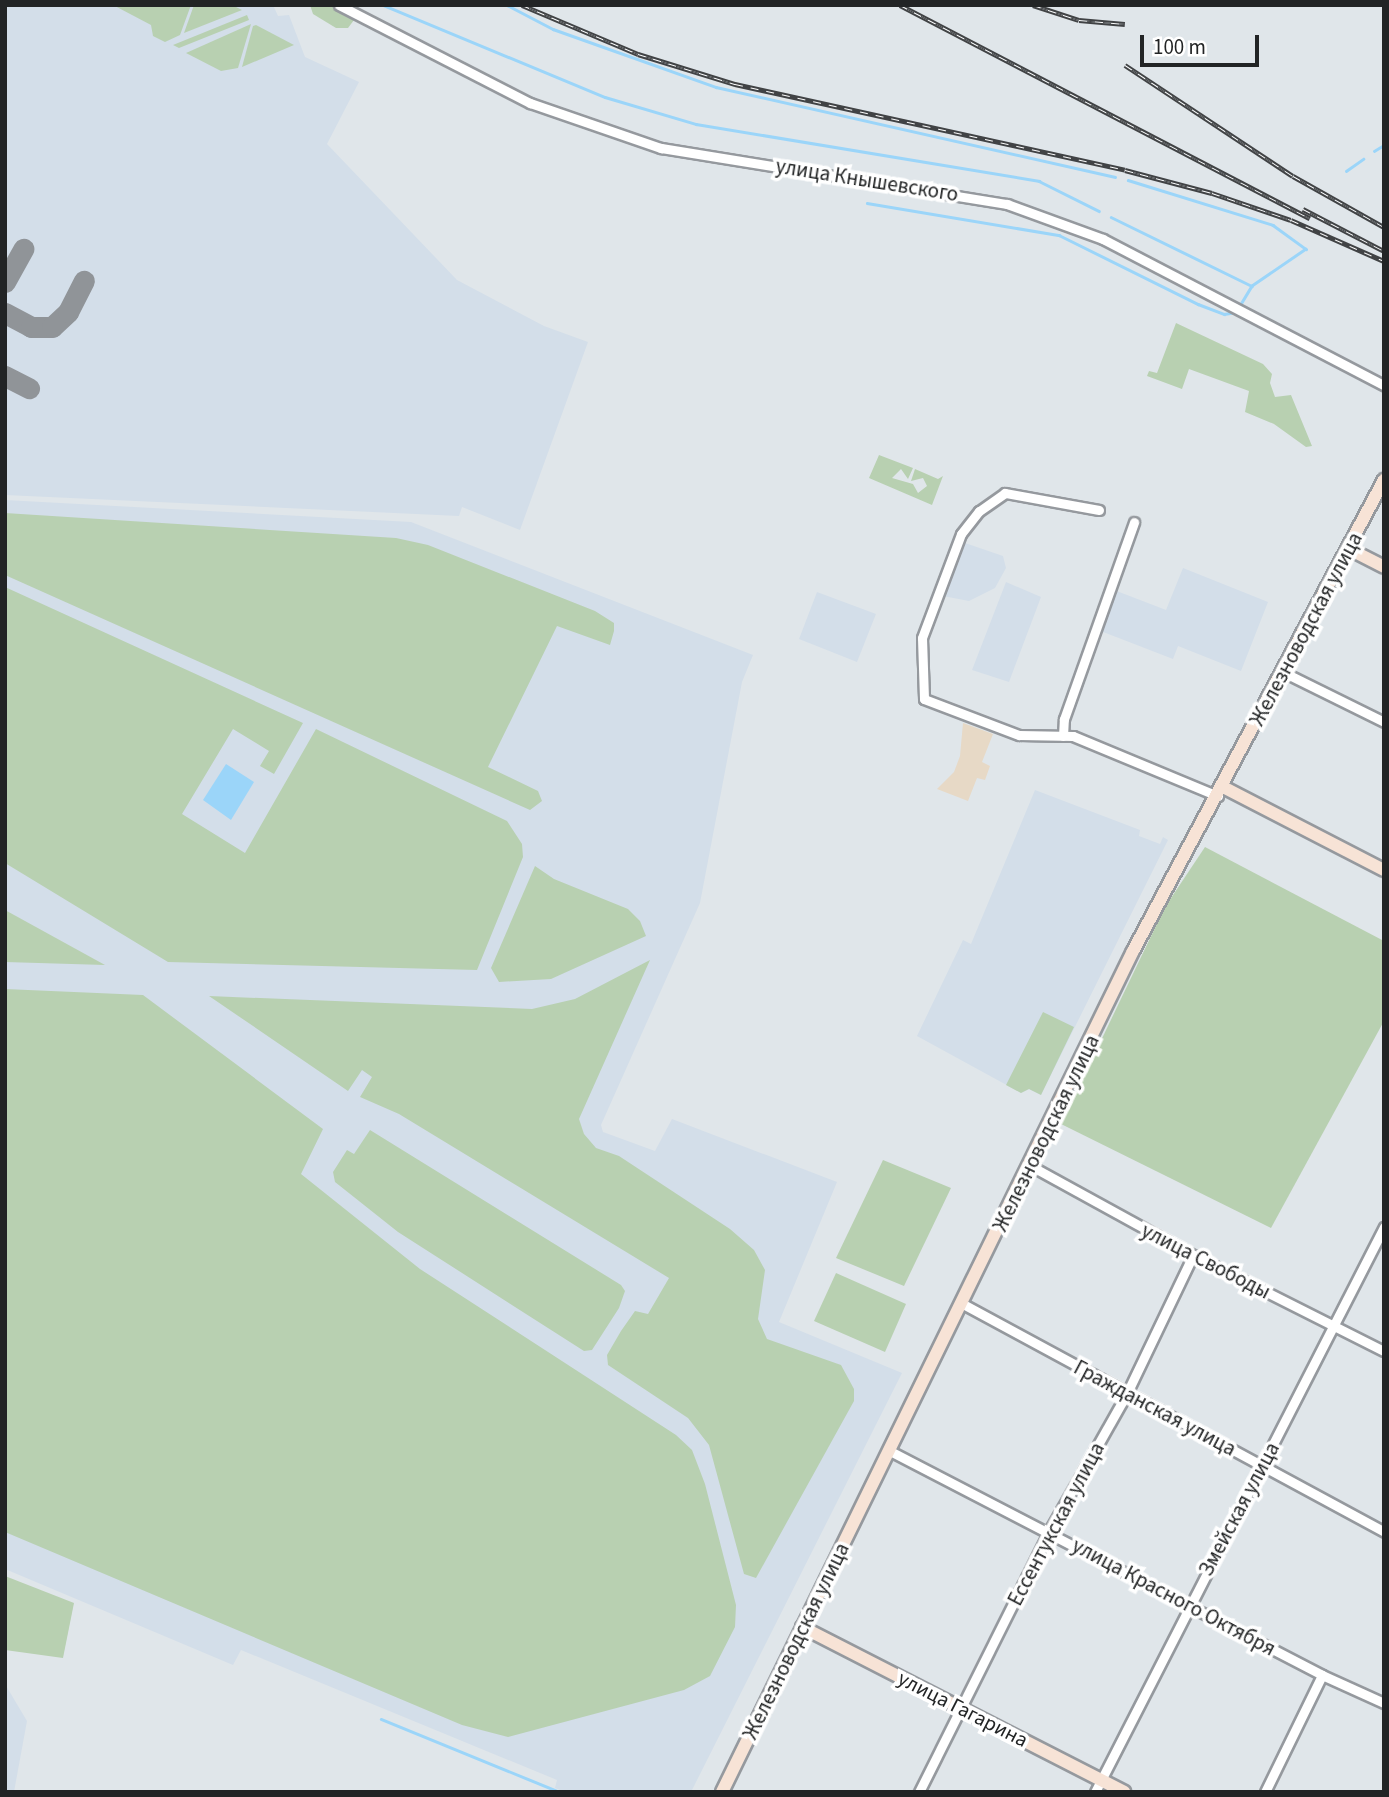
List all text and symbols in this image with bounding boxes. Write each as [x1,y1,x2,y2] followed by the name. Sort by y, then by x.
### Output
[1144,21,1263,65] scale bar
[1153,32,1206,62] text: 100 m
[774,153,960,207] street label: улица Кнышевского
[1244,528,1368,730] street label: Железноводская улица
[987,1031,1105,1235] street label: Железноводская улица
[1137,1218,1275,1304] street label: улица Свободы
[1070,1355,1240,1461] street label: Гражданская улица
[1002,1438,1110,1610] street label: Ессентукская улица
[1193,1438,1285,1580] street label: Змейская улица
[1068,1533,1280,1661] street label: улица Красного Октября
[737,1539,855,1743] street label: Железноводская улица
[894,1665,1032,1753] street label: улица Гагарина

